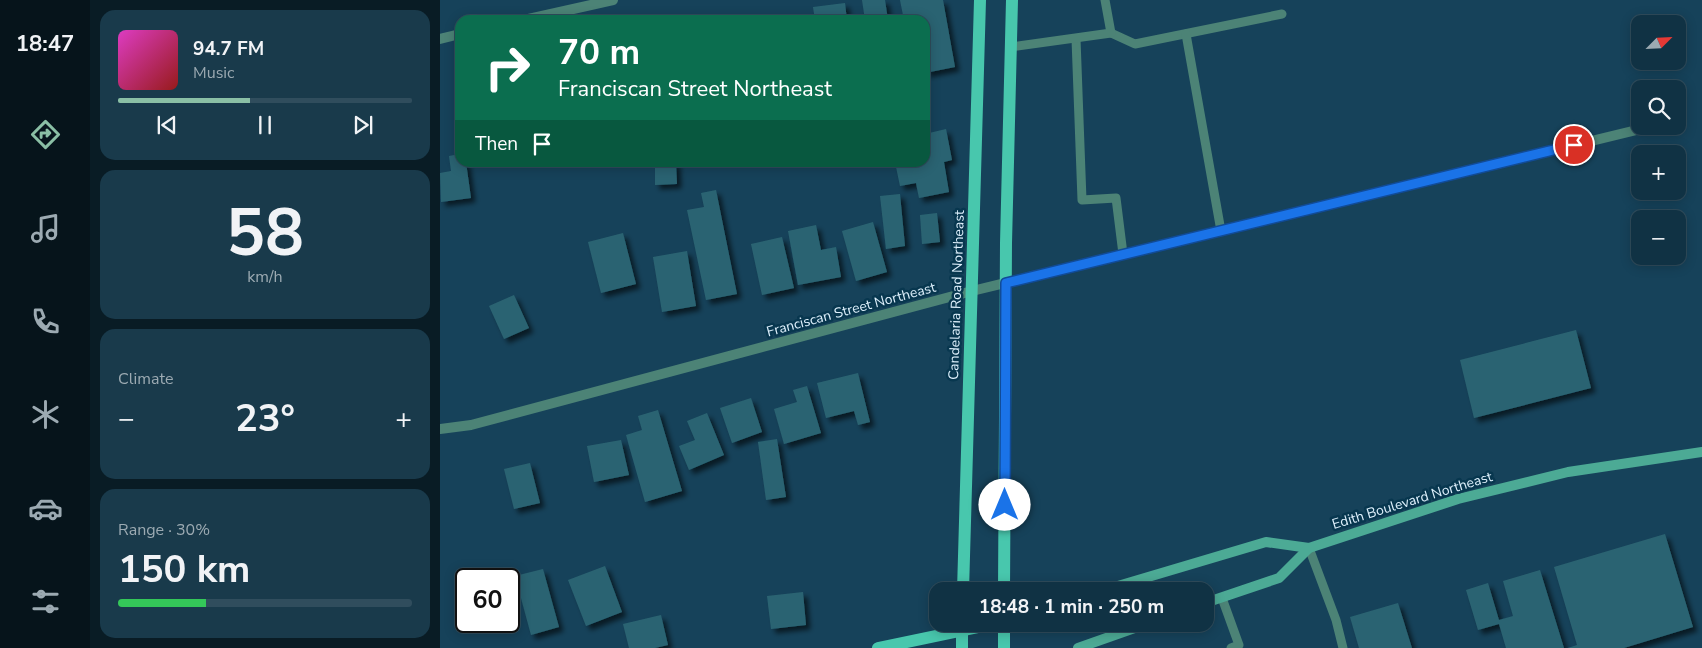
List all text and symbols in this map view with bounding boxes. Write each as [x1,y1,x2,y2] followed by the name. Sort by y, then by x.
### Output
[1631,15,1686,70] north arrow
[1631,15,1686,265] map controls
[16,29,74,59] text: 18:47
[558,29,640,76] text: 70 m
[475,35,540,100] icon: right
[193,36,264,62] text: 94.7 FM
[193,62,234,84] text: Music
[558,74,832,104] text: Franciscan Street Northeast
[1631,80,1686,135] button: search
[153,111,181,139] icon: previous
[251,111,279,139] icon: pause
[349,111,377,139] icon: next
[28,117,63,152] icon: directions
[1553,124,1595,166] pin
[528,130,556,158] icon: arrive
[475,131,518,157] text: Then
[1560,131,1588,159] icon: arrive
[1631,145,1686,200] button: +
[226,189,304,278] text: 58
[944,210,969,380] street label: Candelaria Road Northeast
[1631,210,1686,265] button: −
[28,211,63,246] icon: music
[247,266,283,288] text: km/h
[764,278,938,341] street label: Franciscan Street Northeast
[28,304,63,339] icon: phone
[118,368,173,390] text: Climate
[235,393,295,444] text: 23°
[28,397,63,432] icon: climate
[118,400,135,438] text: −
[395,400,412,438] text: +
[1330,467,1495,534] street label: Edith Boulevard Northeast
[978,478,1030,530] position arrow
[28,491,63,526] icon: car
[118,519,210,541] text: Range · 30%
[118,544,250,595] text: 150 km
[455,568,520,633] speed limit sign: 60
[28,584,63,619] icon: filters
[979,594,1164,620] text: 18:48 · 1 min · 250 m

